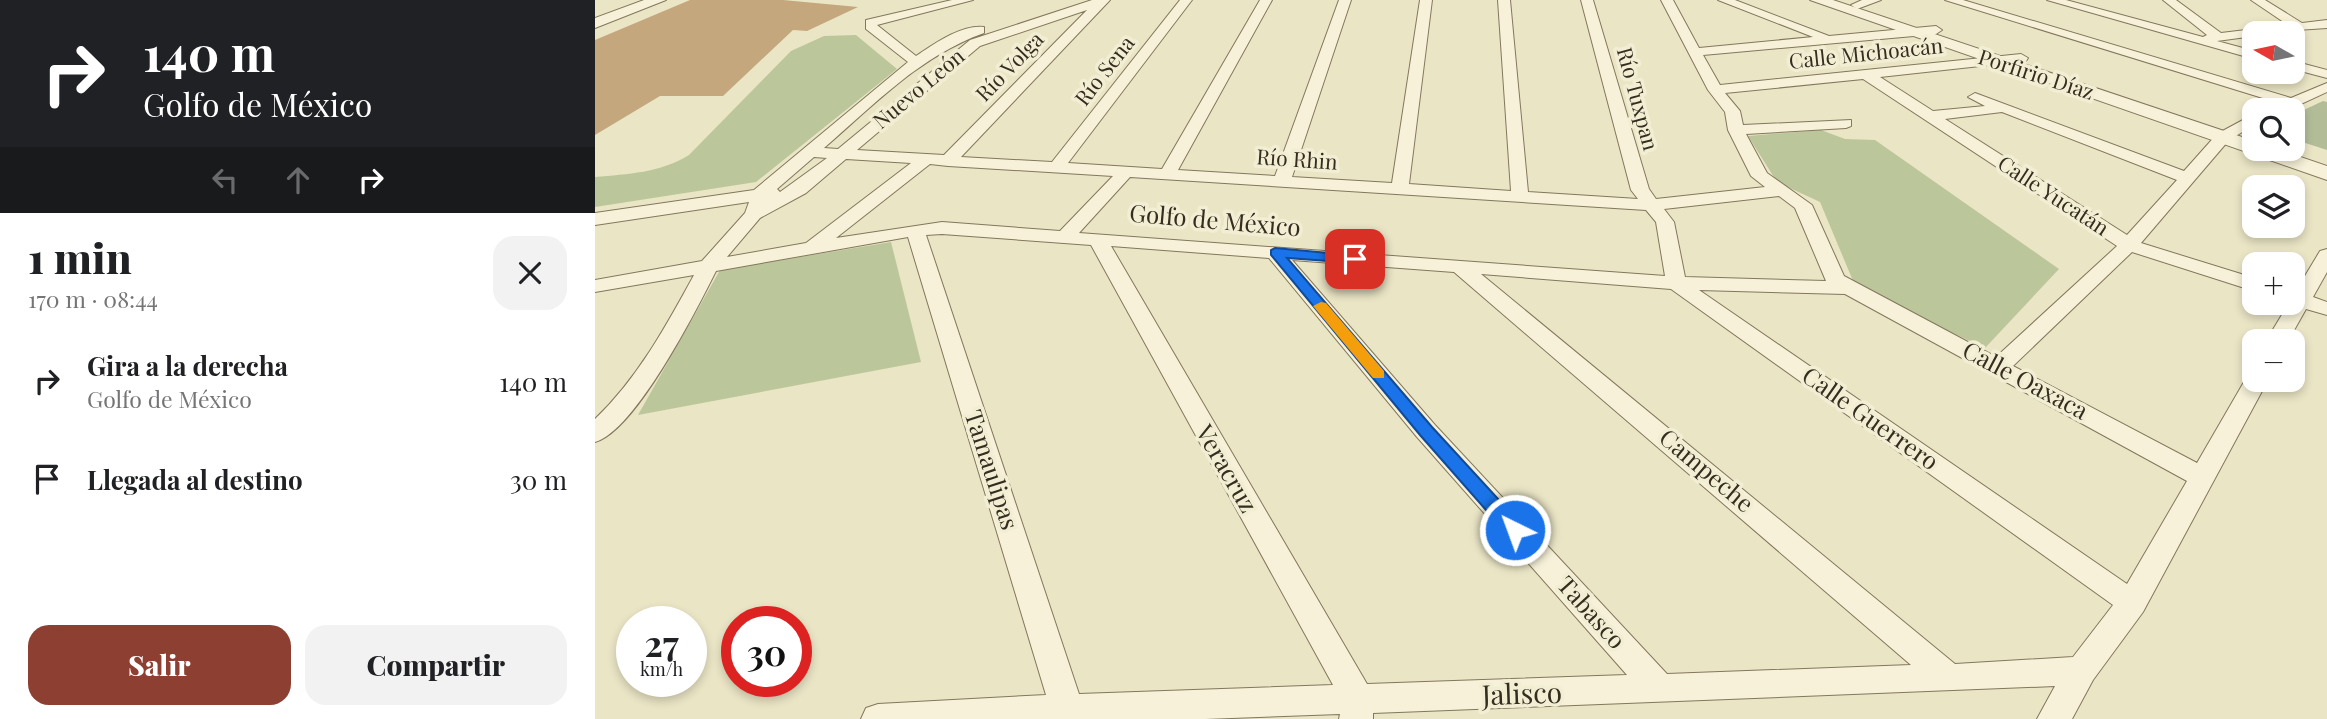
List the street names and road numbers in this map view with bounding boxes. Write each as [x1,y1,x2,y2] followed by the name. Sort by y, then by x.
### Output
[968,24,1049,106] street label: Río Volga
[1067,29,1140,110] street label: Río Sena
[1787,30,1945,74] street label: Calle Michoacán
[866,41,970,134] street label: Nuevo León
[1975,41,2098,105] street label: Porfirio Díaz
[1612,44,1666,154] street label: Río Tuxpan
[1256,141,1339,175] street label: Río Rhin
[1993,148,2115,241] street label: Calle Yucatán
[1128,196,1302,242] street label: Golfo de México
[1958,333,2094,426] street label: Calle Oaxaca
[1797,359,1946,476] street label: Calle Guerrero
[958,405,1027,533] street label: Tamaulipas
[1189,417,1266,518] street label: Veracruz
[1653,421,1761,518] street label: Campeche
[1551,568,1634,655] street label: Tabasco
[1480,673,1563,712] street label: Jalisco

